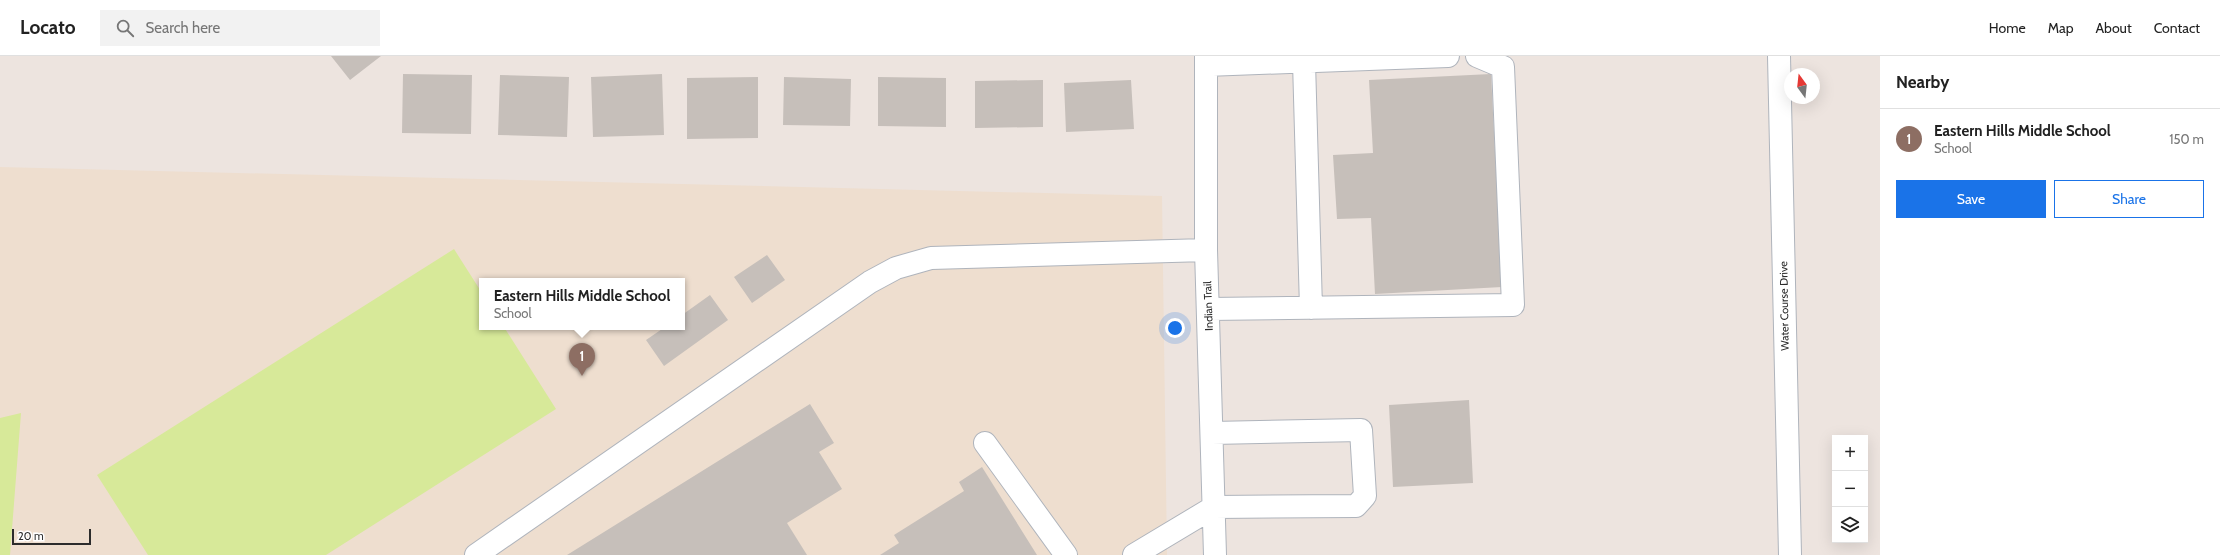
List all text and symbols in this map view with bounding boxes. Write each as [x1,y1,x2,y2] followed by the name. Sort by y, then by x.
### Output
[100,10,380,46] search box
[20,16,76,39] text: Locato
[114,17,136,39] icon: search
[146,19,220,37] text: Search here
[1989,19,2026,37] text: Home
[2048,19,2073,37] text: Map
[2095,19,2132,37] text: About
[2154,19,2200,37] text: Contact
[1784,68,1820,104] north arrow
[1896,72,1949,92] text: Nearby
[1934,122,2111,140] text: Eastern Hills Middle School
[1907,131,1911,147] text: 1
[2169,131,2204,147] text: 150 m
[1934,140,1972,156] text: School
[1896,180,2046,218] button: Save
[2054,180,2204,218] button: Share
[1776,261,1792,351] street label: Water Course Drive
[479,278,685,330] popup
[1200,281,1216,331] street label: Indian Trail
[494,287,670,305] text: Eastern Hills Middle School
[494,305,532,321] text: School
[1165,318,1185,338] your location
[569,343,595,376] pin: 1
[1832,435,1868,543] map controls
[1832,435,1868,471] button: +
[1832,471,1868,507] button: −
[1832,507,1868,543] button: layers
[12,527,91,546] scale bar
[18,529,44,543] text: 20 m

